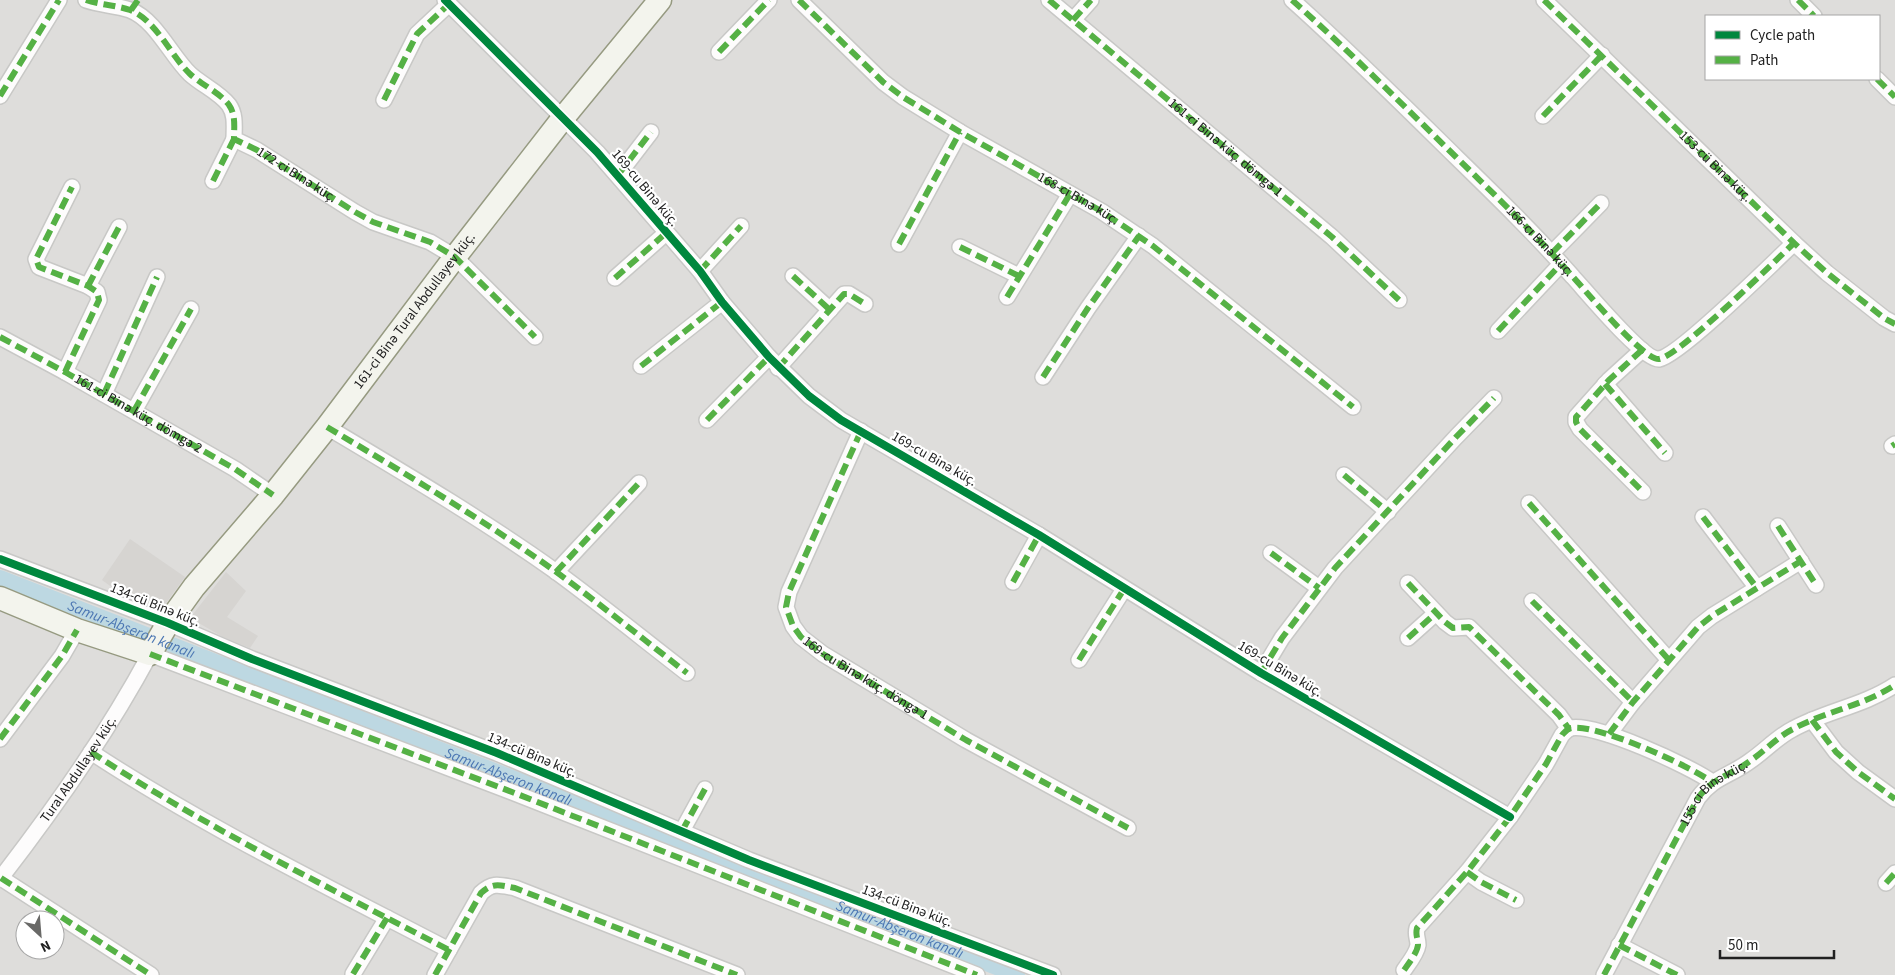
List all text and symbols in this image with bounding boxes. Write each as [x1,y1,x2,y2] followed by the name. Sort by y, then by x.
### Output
[1705,15,1880,80] legend
[1750,25,1815,46] text: Cycle path
[1750,50,1778,71] text: Path
[1163,93,1287,202] street label: 161-ci Binə küç. dömgə 1
[1674,126,1757,207] street label: 153-cü Binə küç.
[253,142,340,208] street label: 172-ci Binə küç.
[607,145,683,231] street label: 169-cu Binə küç.
[1034,167,1123,230] street label: 168-ci Binə küç.
[1501,201,1578,281] street label: 166-cı Binə küç.
[349,228,480,393] street label: 161-ci Binə Tural Abdullayev küç.
[70,369,206,458] street label: 161-ci Binə küç. dömgə 2
[888,427,980,491] street label: 169-cu Binə küç.
[107,578,203,632] street label: 134-cü Binə küç.
[64,595,199,664] water label: Samur-Abşeron kanalı
[798,631,932,725] street label: 169-cu Binə küç. döngə 1
[1234,636,1326,702] street label: 169-cu Binə küç.
[36,712,122,827] street label: Tural Abdullayev küç.
[484,727,580,783] street label: 134-cü Binə küç.
[442,742,576,811] water label: Samur-Abşeron kanalı
[1675,755,1752,830] street label: 155-ci Binə küç.
[859,880,955,932] street label: 134-cü Binə küç.
[833,895,967,964] water label: Samur-Abşeron kanalı
[15,910,65,960] north arrow
[1720,928,1834,960] scale bar
[37,935,54,957] text: N
[1728,935,1758,956] text: 50 m

